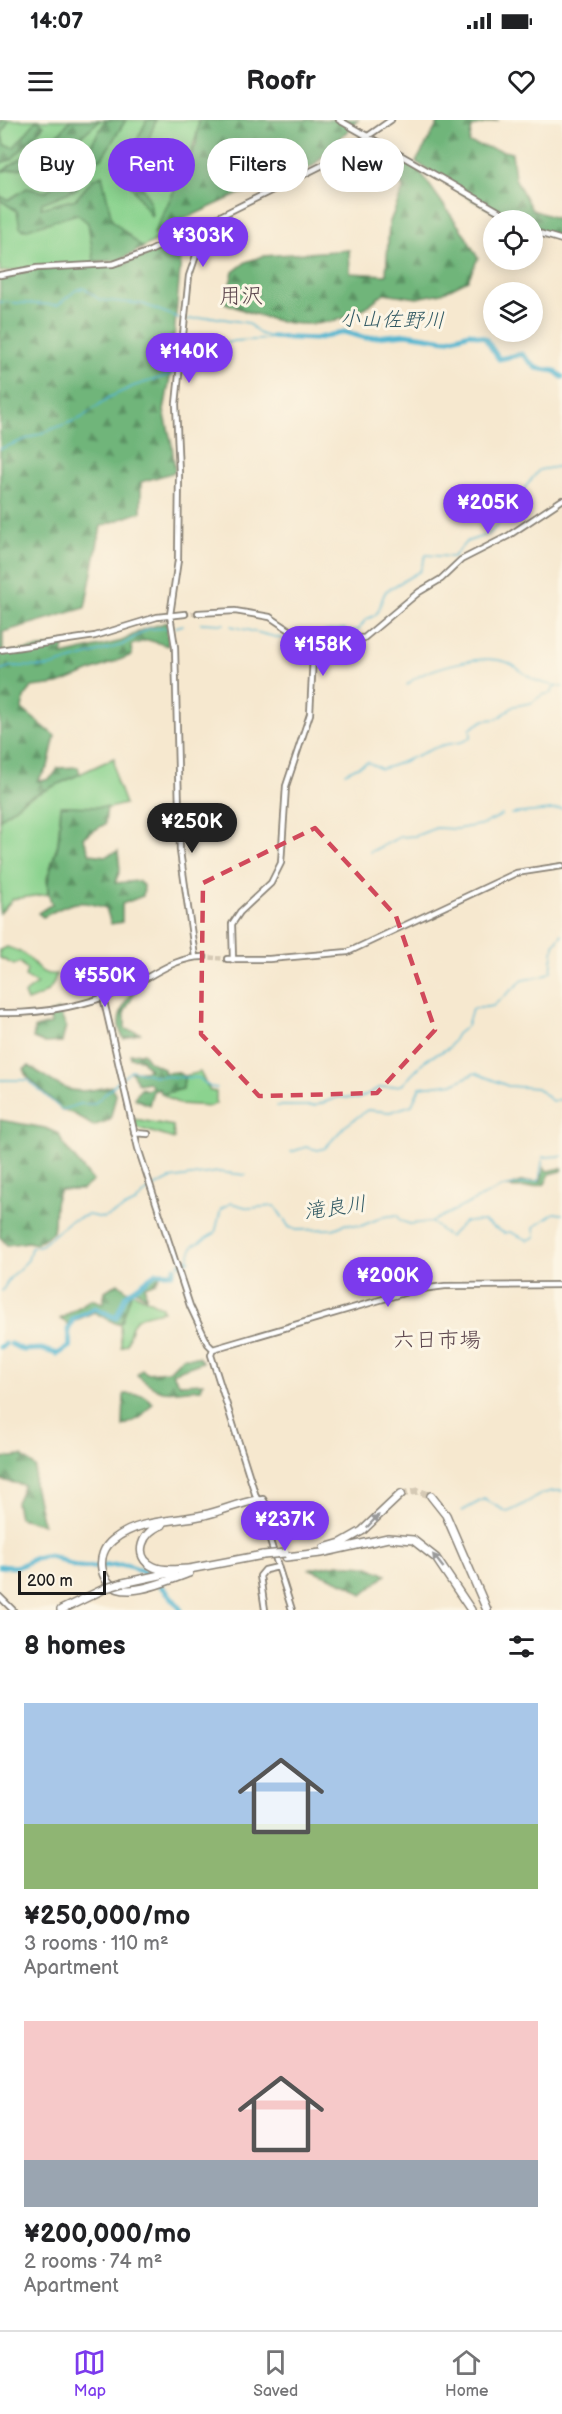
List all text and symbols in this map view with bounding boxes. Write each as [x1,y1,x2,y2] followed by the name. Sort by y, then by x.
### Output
[30,8,83,35] text: 14:07
[24,65,57,98] icon: menu
[246,65,316,97] text: Roofr
[505,65,538,98] icon: heart
[18,138,96,192] chip: Buy
[108,138,195,192] chip: Rent
[207,138,308,192] chip: Filters
[320,138,404,192] chip: New
[483,210,543,342] map controls
[483,210,543,270] button: locate
[161,217,245,268] pin: ¥303K
[172,224,234,248] text: ¥303K
[483,282,543,342] button: layers
[219,283,263,310] district label: 用沢
[339,307,445,333] water label: 小山佐野川
[147,333,231,384] pin: ¥140K
[160,340,218,364] text: ¥140K
[446,484,530,535] pin: ¥205K
[457,491,519,515] text: ¥205K
[281,626,365,677] pin: ¥158K
[294,633,352,657] text: ¥158K
[150,803,234,854] pin: ¥250K
[161,810,223,834] text: ¥250K
[63,957,147,1008] pin: ¥550K
[74,964,136,988] text: ¥550K
[302,1191,368,1225] water label: 滝良川
[346,1257,430,1308] pin: ¥200K
[357,1264,419,1288] text: ¥200K
[393,1327,481,1354] district label: 六日市場
[243,1501,327,1552] pin: ¥237K
[255,1508,315,1532] text: ¥237K
[365,1514,379,1528] one-way arrow
[433,1554,445,1569] one-way arrow
[18,1568,106,1596] scale bar
[27,1572,73,1591] text: 200 m
[505,1630,538,1663] icon: filters
[24,1631,126,1662] text: 8 homes
[227,1742,335,1850] icon: home
[24,1901,190,1932] text: ¥250,000/mo
[24,1932,169,1956] text: 3 rooms · 110 m²
[24,1956,119,1980] text: Apartment
[227,2060,335,2168] icon: home
[24,2219,191,2250] text: ¥200,000/mo
[24,2250,162,2274] text: 2 rooms · 74 m²
[24,2274,119,2298] text: Apartment
[73,2346,106,2401] tab: Map
[253,2346,298,2401] tab: Saved
[445,2346,489,2401] tab: Home

